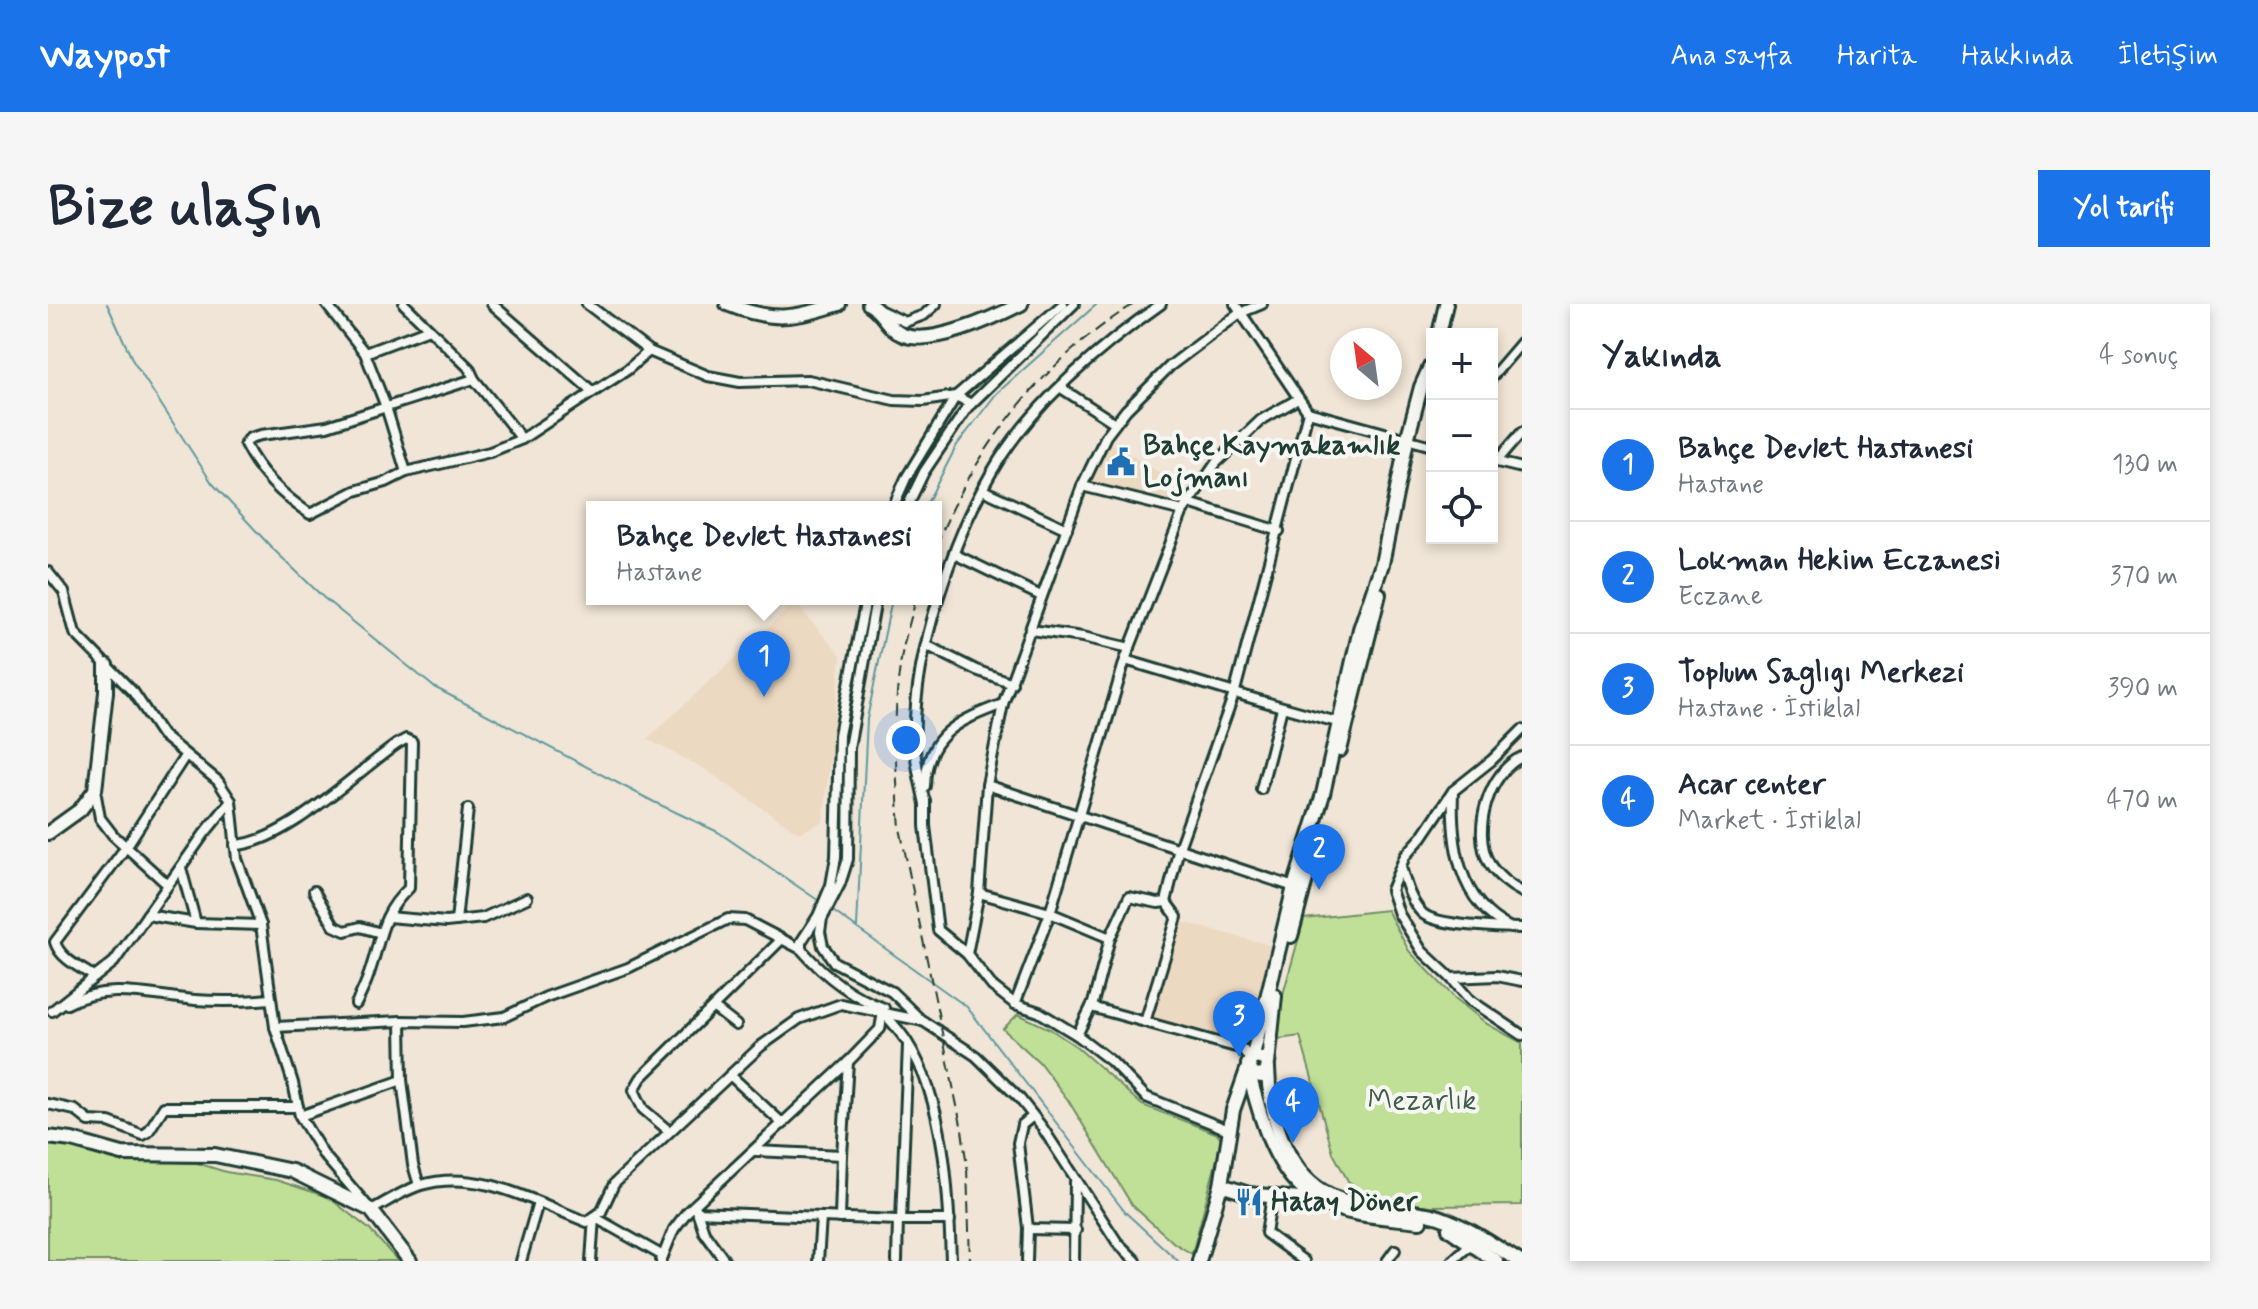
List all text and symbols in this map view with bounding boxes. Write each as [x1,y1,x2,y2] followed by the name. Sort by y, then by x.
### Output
[40,32,170,81] text: Waypost
[1671,38,1793,75] text: Ana sayfa
[1837,38,1917,75] text: Harita
[1961,38,2074,75] text: Hakkında
[2118,38,2218,75] text: İletişim
[2038,170,2210,247] button: Yol tarifi
[48,172,322,245] text: Bize ulaşın
[1330,328,1402,400] north arrow
[1426,328,1498,544] map controls
[1426,328,1498,400] button: +
[1602,334,1722,379] text: Yakında
[2099,339,2178,373] text: 4 sonuç
[1426,400,1498,472] button: −
[1143,428,1400,497] place label: Bahçe Kaymakamlık Lojmanı
[1678,429,1973,468] text: Bahçe Devlet Hastanesi
[1106,447,1136,477] public building icon: Bahçe Kaymakamlık Lojmanı
[1622,448,1634,482] text: 1
[2112,448,2178,482] text: 130 m
[1678,468,1764,502] text: Hastane
[1426,472,1498,544] button: locate
[586,501,942,605] popup
[616,517,912,556] text: Bahçe Devlet Hastanesi
[1678,541,2001,580] text: Lokman Hekim Eczanesi
[616,556,702,590] text: Hastane
[1622,560,1634,594] text: 2
[2110,560,2178,594] text: 370 m
[1678,580,1763,614] text: Eczane
[738,631,790,697] pin: 1
[1678,653,1964,692] text: Toplum Saglıgı Merkezi
[1622,672,1634,706] text: 3
[2107,672,2178,706] text: 390 m
[1678,692,1860,726] text: Hastane · İstiklal
[886,720,926,760] your location
[1678,765,1826,804] text: Acar center
[1620,784,1636,818] text: 4
[2106,784,2178,818] text: 470 m
[1678,804,1861,838] text: Market · İstiklal
[1293,824,1345,890] pin: 2
[1213,991,1265,1057] pin: 3
[1267,1077,1319,1143] pin: 4
[1367,1083,1477,1120] park label: Mezarlık
[1271,1184,1419,1221] place label: Hatay Döner
[1234,1187,1264,1217] restaurant icon: Hatay Döner

